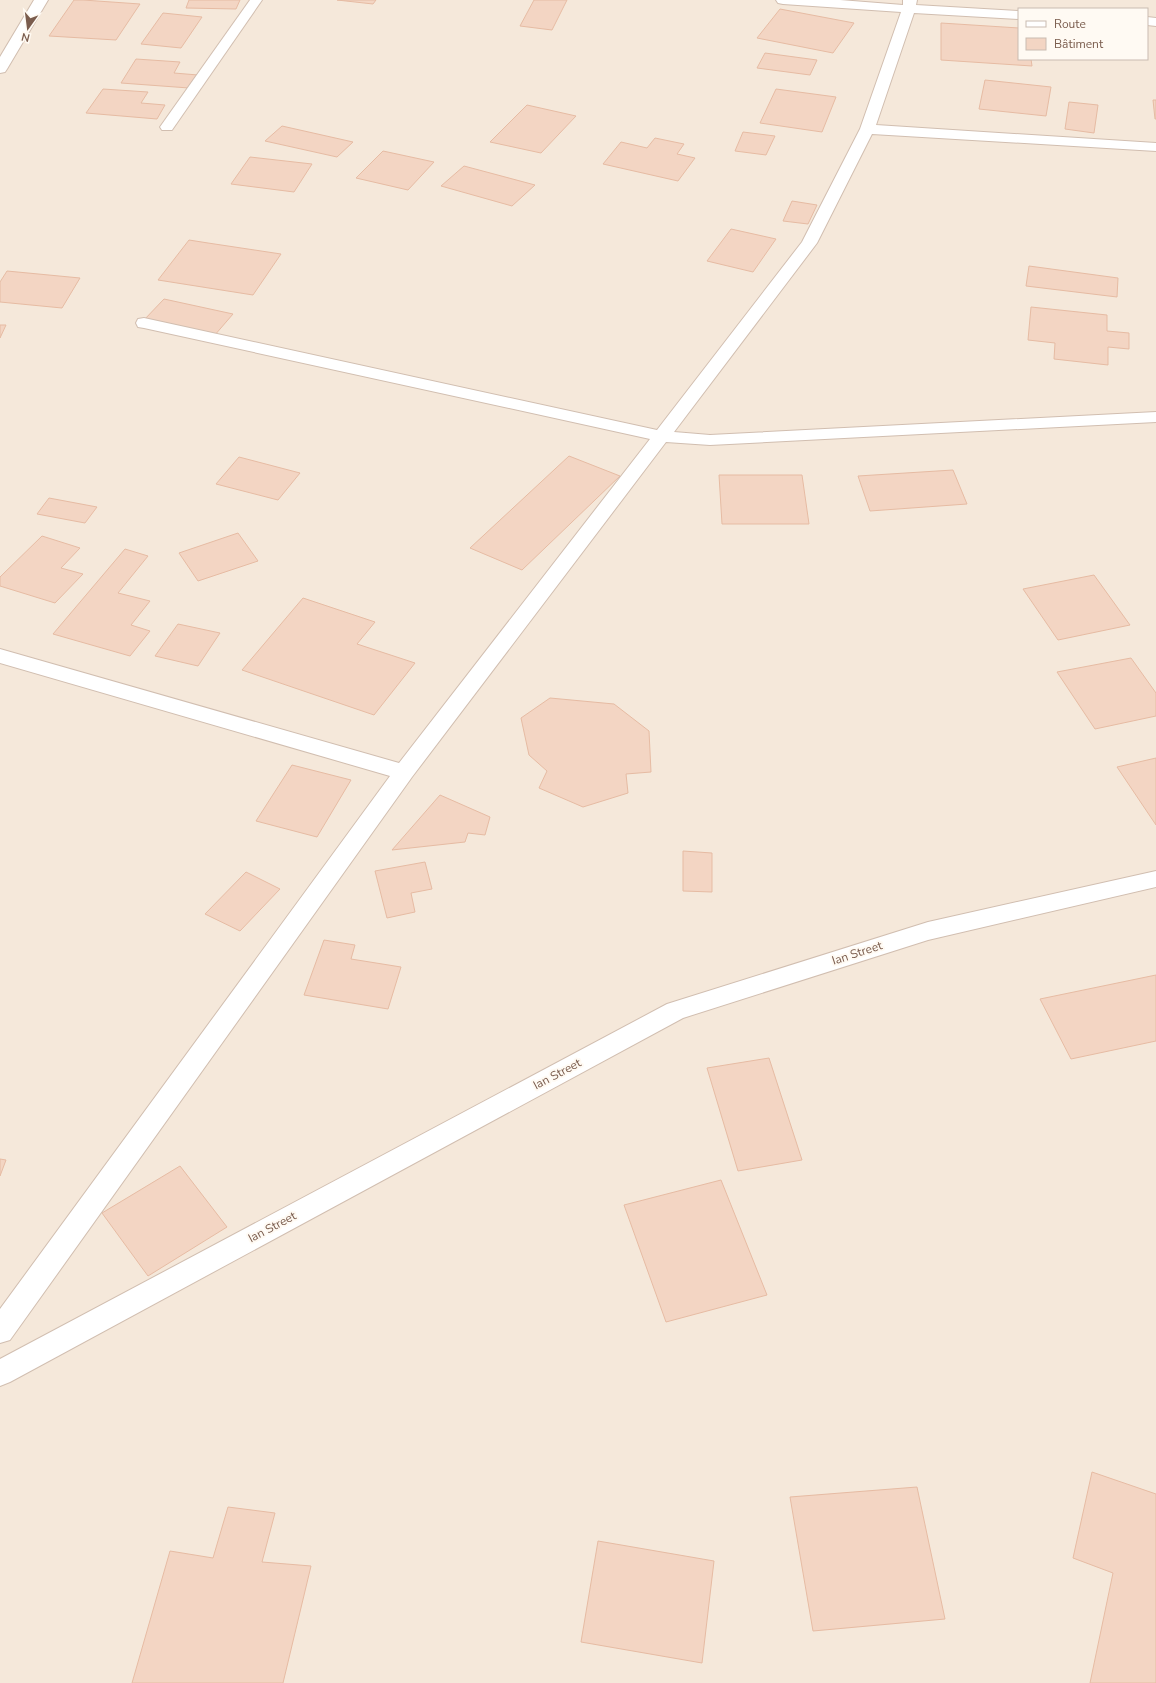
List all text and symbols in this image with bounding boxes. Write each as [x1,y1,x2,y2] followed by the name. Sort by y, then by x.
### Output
[8,8,48,48] north arrow
[1018,8,1148,60] legend
[1054,16,1086,32] text: Route
[20,29,32,45] text: N
[1054,36,1104,52] text: Bâtiment
[830,937,885,969] street label: Ian Street
[530,1054,584,1093] street label: Ian Street
[245,1207,299,1246] street label: Ian Street

